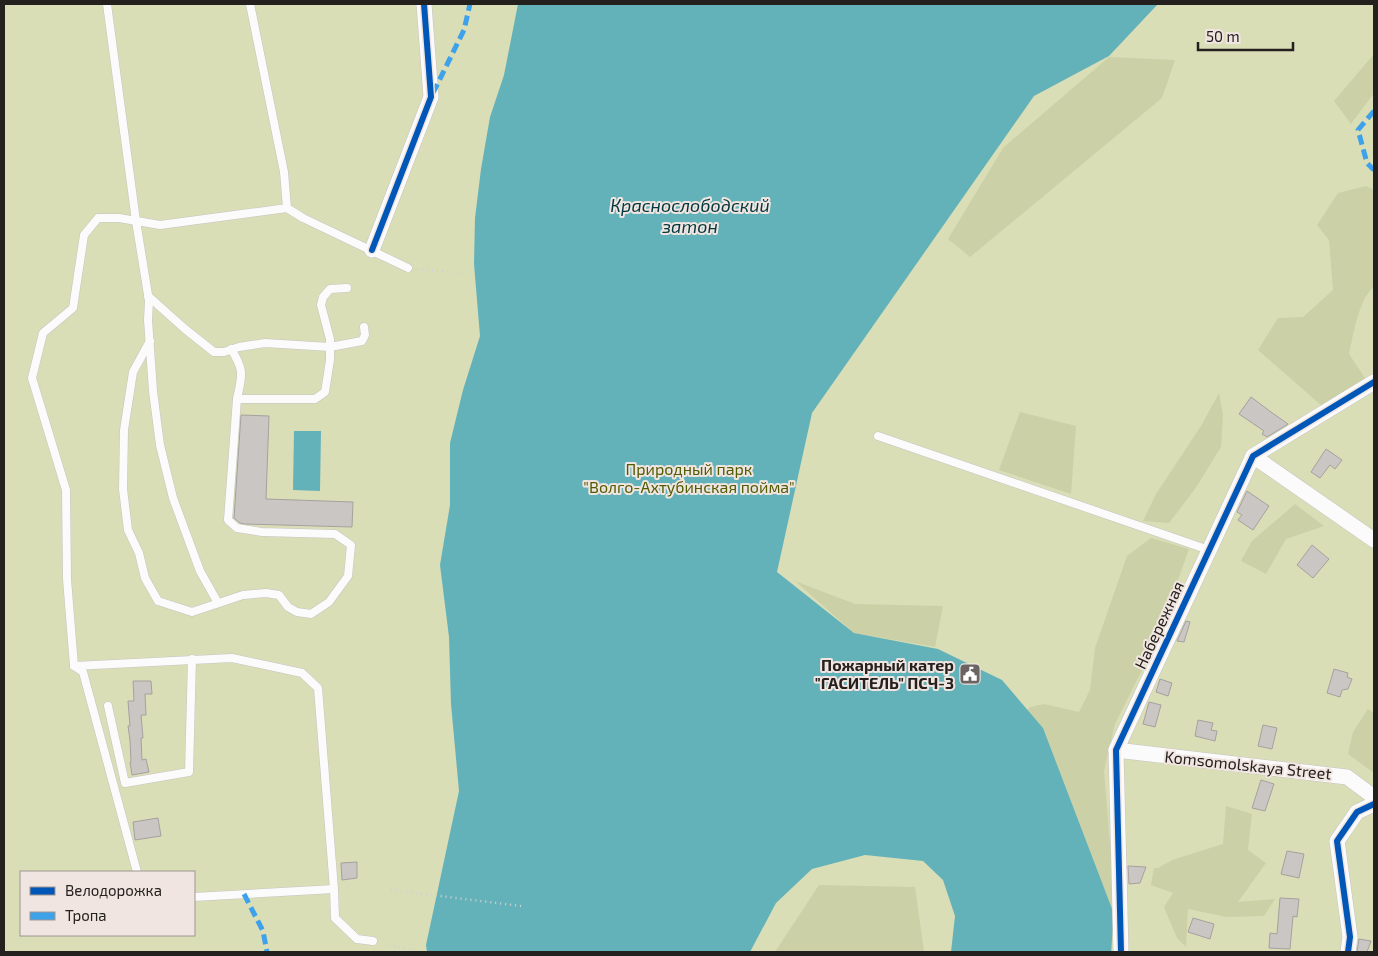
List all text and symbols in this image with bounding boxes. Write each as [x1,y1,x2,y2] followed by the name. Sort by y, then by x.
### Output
[1198,20,1293,52] scale bar
[1206,27,1240,45] text: 50 m
[610,194,770,237] water label: Краснослободский затон
[583,459,795,497] park label: Природный парк "Волго-Ахтубинская пойма"
[1130,578,1187,672] street label: Набережная
[815,655,954,692] place label: Пожарный катер "ГАСИТЕЛЬ" ПСЧ-3
[958,662,982,686] public building icon: Пожарный катер "ГАСИТЕЛЬ" ПСЧ-3
[1164,746,1332,783] street label: Komsomolskaya Street
[20,871,195,936] legend
[65,881,162,899] text: Велодорожка
[65,906,107,924] text: Тропа

